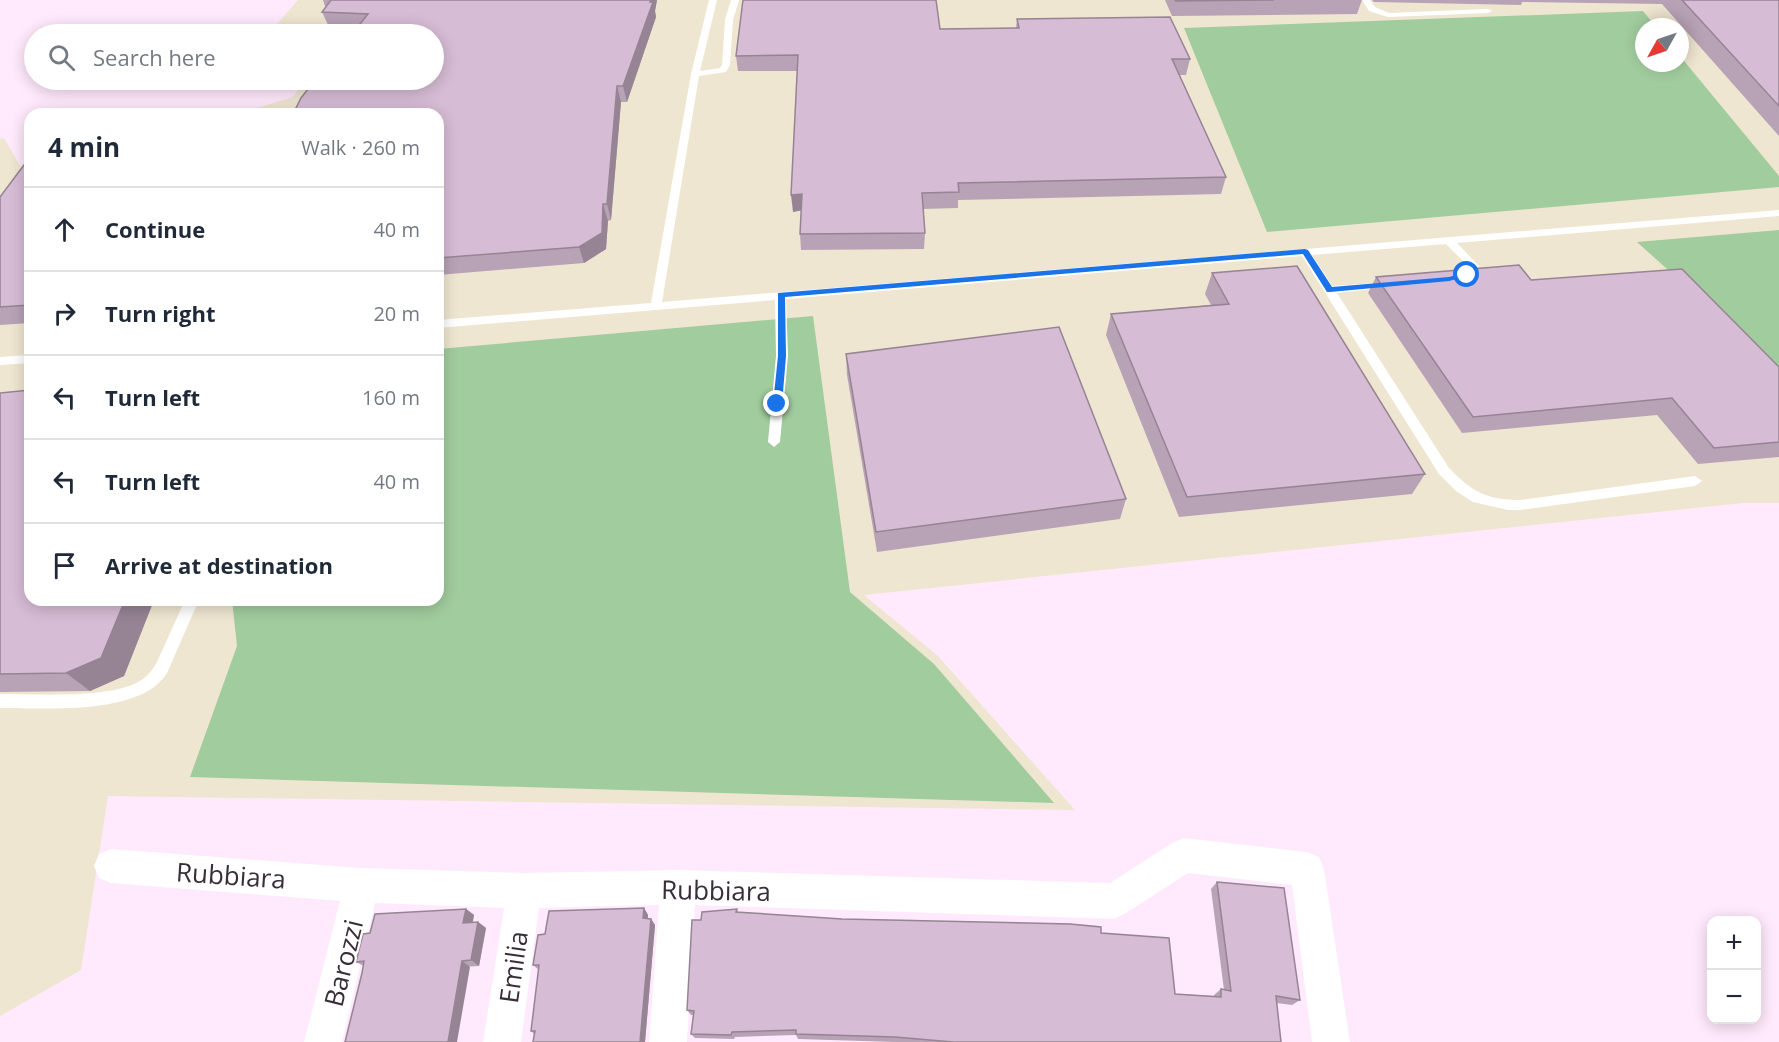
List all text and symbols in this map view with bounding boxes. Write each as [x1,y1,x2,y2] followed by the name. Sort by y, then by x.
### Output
[1635,18,1689,72] north arrow
[24,24,444,90] search box
[45,41,78,74] icon: search
[93,42,216,72] text: Search here
[48,129,120,165] text: 4 min
[301,134,420,161] text: Walk · 260 m
[48,213,81,246] icon: ahead
[105,214,205,244] text: Continue
[373,216,420,243] text: 40 m
[1453,261,1479,287] route start
[48,297,81,330] icon: right
[105,298,216,328] text: Turn right
[373,300,420,327] text: 20 m
[48,381,81,414] icon: left
[105,382,200,412] text: Turn left
[362,384,420,411] text: 160 m
[763,390,789,416] route end
[48,465,81,498] icon: left
[105,466,200,496] text: Turn left
[373,468,420,495] text: 40 m
[48,549,81,582] icon: arrive
[105,550,333,580] text: Arrive at destination
[175,853,287,897] street label: Rubbiara
[661,871,771,909] street label: Rubbiara
[315,916,371,1010] street label: Barozzi
[1707,916,1761,1024] map controls
[1707,916,1761,970] button: +
[490,929,536,1005] street label: Emilia
[1707,970,1761,1024] button: −

